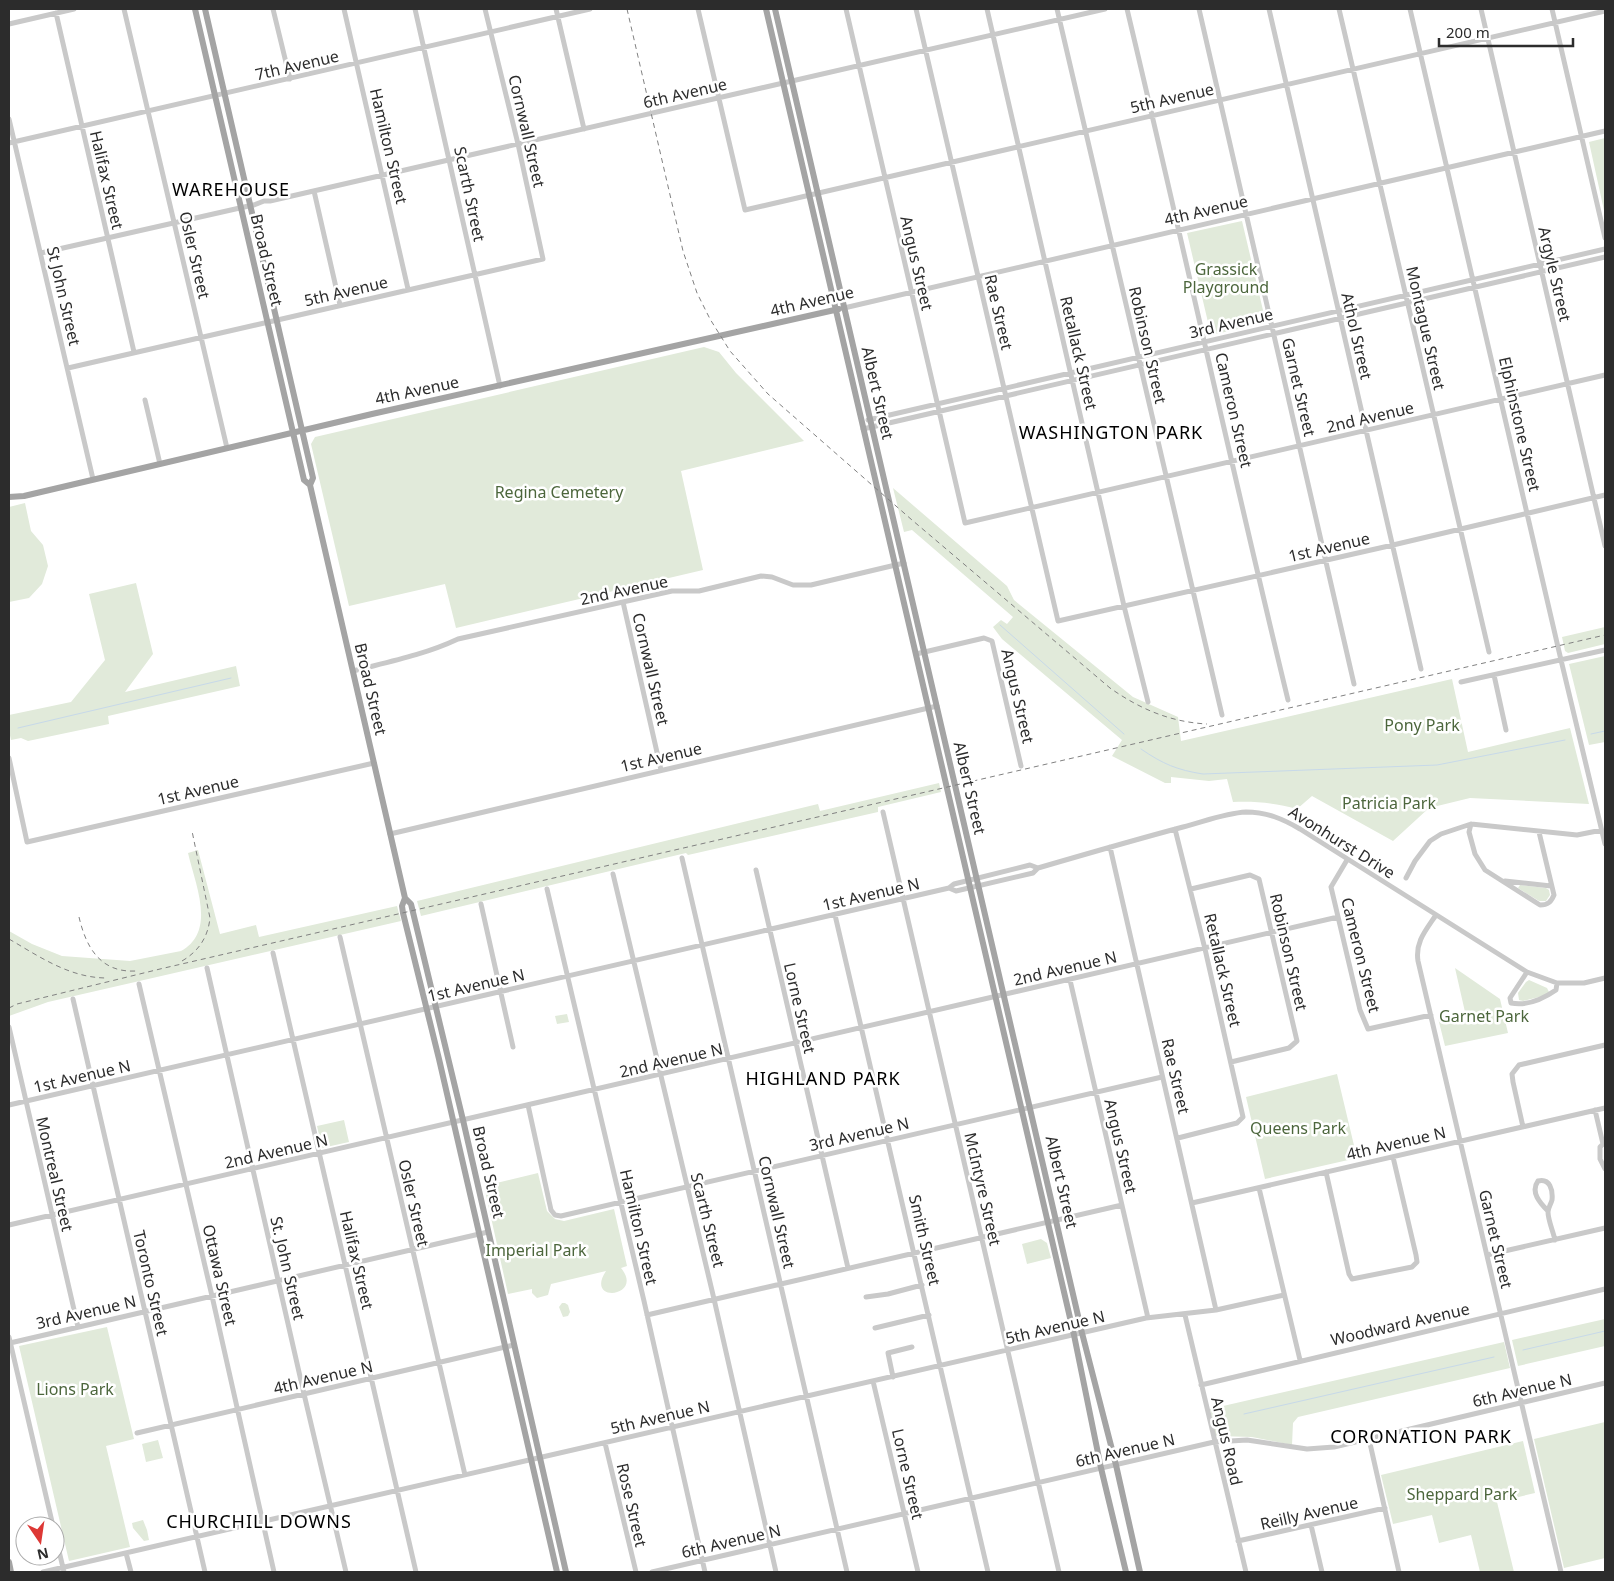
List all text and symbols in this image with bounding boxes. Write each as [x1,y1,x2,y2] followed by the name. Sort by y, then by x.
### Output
[1439,15,1573,47] scale bar
[1446,22,1490,42] text: 200 m
[253,45,341,85] street label: 7th Avenue
[503,73,551,190] street label: Cornwall Street
[641,73,729,113] street label: 6th Avenue
[1128,78,1216,118] street label: 5th Avenue
[365,86,413,206] street label: Hamilton Street
[85,128,129,232] street label: Halifax Street
[449,144,491,244] street label: Scarth Street
[172,177,290,201] district label: WAREHOUSE
[1162,190,1250,230] street label: 4th Avenue
[174,209,216,301] street label: Osler Street
[246,212,288,308] street label: Broad Street
[895,214,939,313] street label: Angus Street
[1533,224,1577,324] street label: Argyle Street
[42,244,86,348] street label: St John Street
[1183,258,1269,298] park label: Grassick Playground
[1401,264,1451,392] street label: Montague Street
[302,271,390,311] street label: 5th Avenue
[980,272,1018,352] street label: Rae Street
[768,281,856,321] street label: 4th Avenue
[1124,284,1172,406] street label: Robinson Street
[1336,290,1378,382] street label: Athol Street
[1055,294,1103,412] street label: Retallack Street
[1187,303,1275,343] street label: 3rd Avenue
[1277,335,1321,439] street label: Garnet Street
[857,345,899,442] street label: Albert Street
[1210,350,1258,470] street label: Cameron Street
[1494,354,1546,494] street label: Elphinstone Street
[373,370,461,410] street label: 4th Avenue
[1324,396,1416,438] street label: 2nd Avenue
[1019,420,1203,444] district label: WASHINGTON PARK
[495,481,624,503] park label: Regina Cemetery
[1286,527,1372,567] street label: 1st Avenue
[578,570,670,610] street label: 2nd Avenue
[627,611,675,728] street label: Cornwall Street
[350,641,392,737] street label: Broad Street
[996,647,1040,746] street label: Angus Street
[1384,714,1460,736] park label: Pony Park
[618,737,704,777] street label: 1st Avenue
[949,740,991,837] street label: Albert Street
[155,770,241,810] street label: 1st Avenue
[1342,792,1436,814] park label: Patricia Park
[1285,800,1399,884] street label: Avonhurst Drive
[820,872,922,916] street label: 1st Avenue N
[1265,891,1313,1013] street label: Robinson Street
[1336,895,1386,1015] street label: Cameron Street
[1199,911,1247,1029] street label: Retallack Street
[1011,945,1119,991] street label: 2nd Avenue N
[779,960,821,1056] street label: Lorne Street
[425,963,527,1007] street label: 1st Avenue N
[1439,1005,1529,1027] park label: Garnet Park
[1157,1036,1195,1116] street label: Rae Street
[617,1037,725,1083] street label: 2nd Avenue N
[31,1054,133,1098] street label: 1st Avenue N
[745,1066,901,1090] district label: HIGHLAND PARK
[1099,1097,1143,1196] street label: Angus Street
[807,1112,911,1156] street label: 3rd Avenue N
[31,1114,79,1234] street label: Montreal Street
[1250,1117,1346,1139] park label: Queens Park
[1344,1121,1448,1165] street label: 4th Avenue N
[468,1124,510,1220] street label: Broad Street
[222,1128,330,1174] street label: 2nd Avenue N
[959,1130,1007,1248] street label: McIntyre Street
[1041,1134,1083,1231] street label: Albert Street
[753,1154,801,1271] street label: Cornwall Street
[393,1157,435,1249] street label: Osler Street
[615,1167,663,1287] street label: Hamilton Street
[686,1170,730,1270] street label: Scarth Street
[1474,1187,1518,1291] street label: Garnet Street
[904,1193,946,1288] street label: Smith Street
[335,1208,379,1312] street label: Halifax Street
[265,1214,311,1322] street label: St. John Street
[198,1222,242,1328] street label: Ottawa Street
[128,1228,174,1338] street label: Toronto Street
[485,1239,587,1261] park label: Imperial Park
[34,1290,138,1334] street label: 3rd Avenue N
[1328,1297,1472,1351] street label: Woodward Avenue
[1003,1305,1107,1349] street label: 5th Avenue N
[271,1355,375,1399] street label: 4th Avenue N
[1470,1368,1574,1412] street label: 6th Avenue N
[36,1378,114,1400] park label: Lions Park
[608,1395,712,1439] street label: 5th Avenue N
[1206,1395,1248,1487] street label: Angus Road
[1330,1424,1512,1448] district label: CORONATION PARK
[887,1426,929,1522] street label: Lorne Street
[1073,1428,1177,1472] street label: 6th Avenue N
[612,1461,652,1549] street label: Rose Street
[1407,1483,1518,1505] park label: Sheppard Park
[1258,1491,1360,1535] street label: Reilly Avenue
[166,1509,352,1533] district label: CHURCHILL DOWNS
[15,1516,65,1566] north arrow
[679,1519,783,1563] street label: 6th Avenue N
[35,1544,51,1565] text: N

